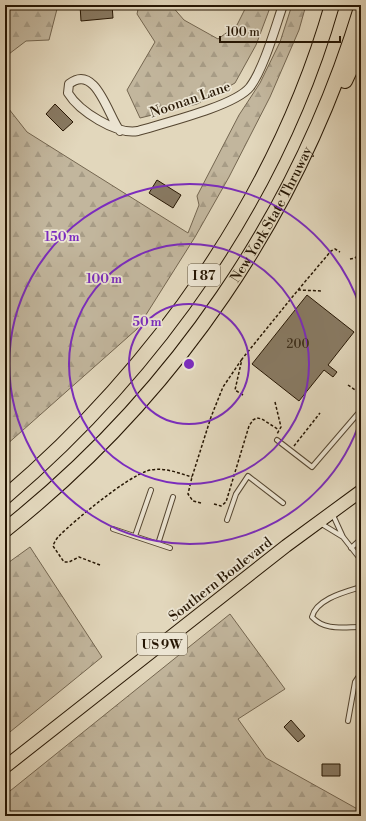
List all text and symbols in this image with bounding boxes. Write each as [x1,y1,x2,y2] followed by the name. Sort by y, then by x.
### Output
[220,18,340,44] scale bar
[226,25,260,40] text: 100 m
[147,78,233,122] street label: Noonan Lane
[227,144,317,286] street label: New York State Thruway
[45,230,79,245] text: 150 m
[188,264,220,286] road number: I 87
[86,272,122,287] text: 100 m
[132,315,162,330] text: 50 m
[287,337,309,352] house number: 200
[182,357,196,371] centre of rings
[165,534,276,626] street label: Southern Boulevard
[137,633,187,655] road number: US 9W

